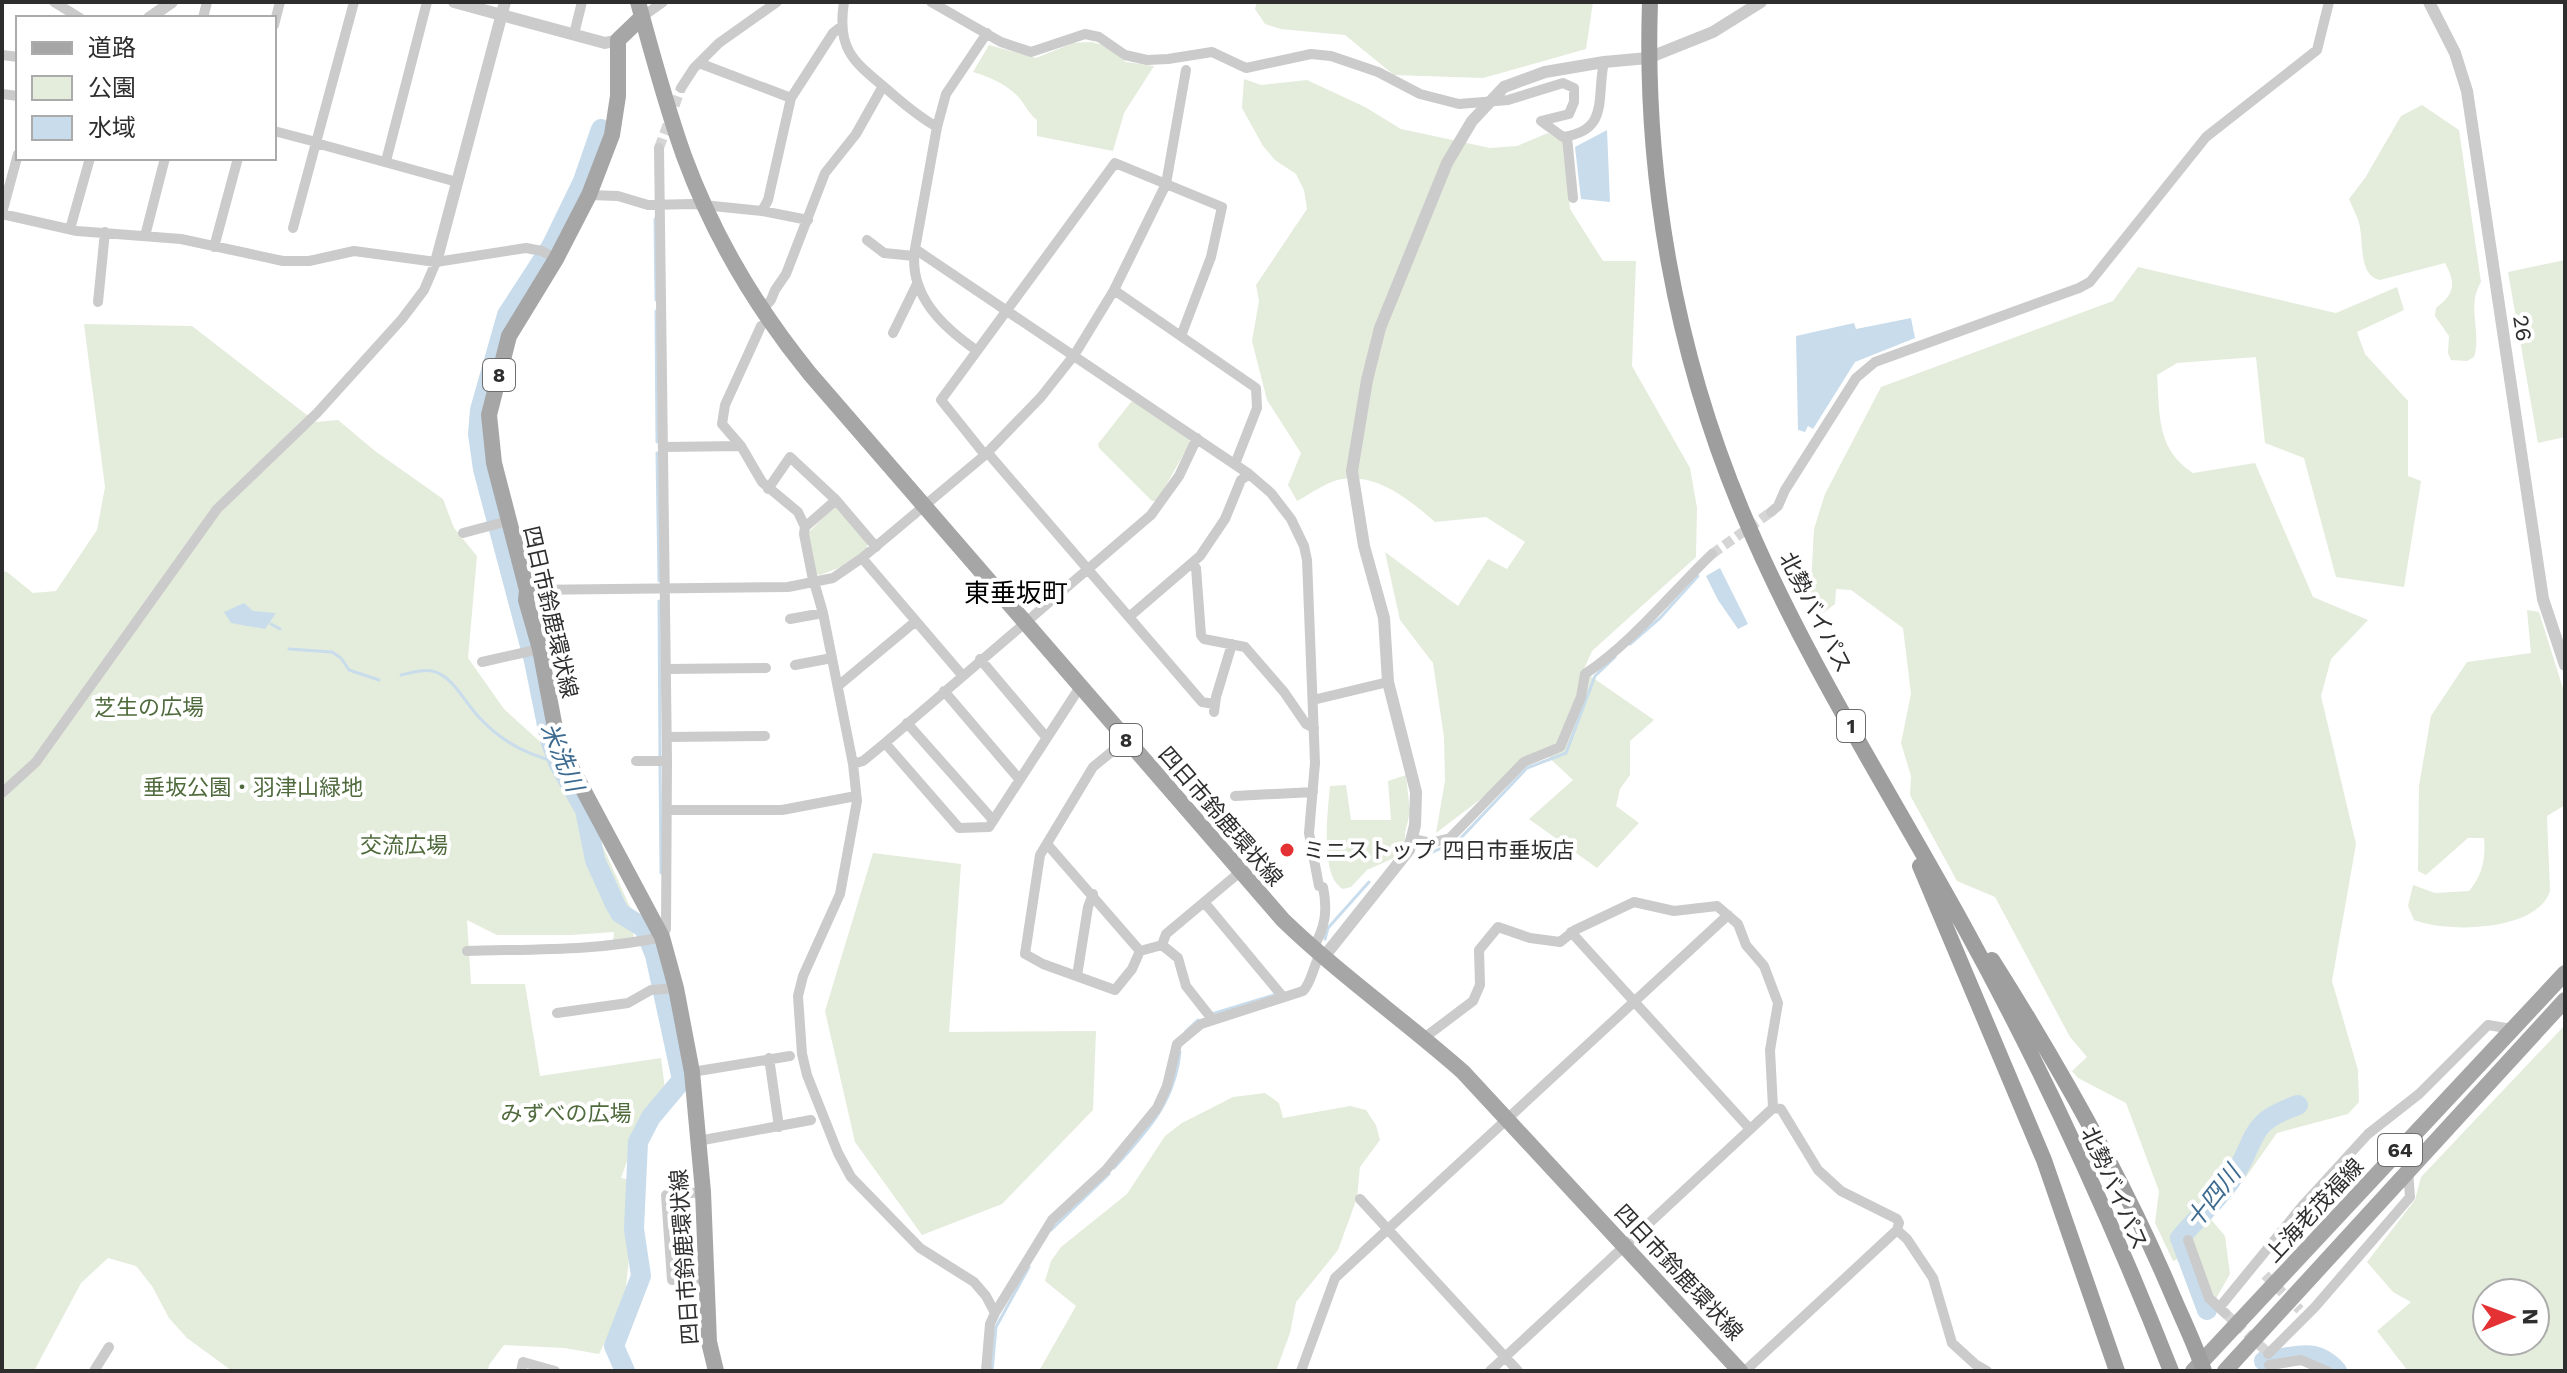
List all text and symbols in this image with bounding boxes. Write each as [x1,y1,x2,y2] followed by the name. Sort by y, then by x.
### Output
[16,16,276,160] legend
[88,34,136,62] text: 道路
[88,74,136,102] text: 公園
[88,114,136,142] text: 水域
[2508,313,2537,343] street label: 26
[483,359,515,391] road number: 8
[519,524,582,701] street label: 四日市鈴鹿環状線
[1775,548,1857,677] street label: 北勢バイパス
[964,578,1068,608] district label: 東垂坂町
[94,695,204,720] park label: 芝生の広場
[1837,710,1865,742] road number: 1
[535,718,590,798] water label: 米洗川
[1110,724,1142,756] road number: 8
[1153,742,1288,891] street label: 四日市鈴鹿環状線
[143,775,363,800] park label: 垂坂公園・羽津山緑地
[360,833,448,858] park label: 交流広場
[1303,838,1575,863] place label: ミニストップ 四日市垂坂店
[1278,841,1296,859] marker: ミニストップ 四日市垂坂店
[501,1101,631,1126] park label: みずべの広場
[2076,1123,2153,1253] street label: 北勢バイパス
[2378,1134,2422,1166] road number: 64
[2260,1154,2369,1267] street label: 上海老茂福線
[2180,1158,2248,1234] water label: 十四川
[666,1168,703,1346] street label: 四日市鈴鹿環状線
[1609,1199,1748,1345] street label: 四日市鈴鹿環状線
[2471,1277,2551,1357] north arrow
[2518,1308,2543,1325] text: N

